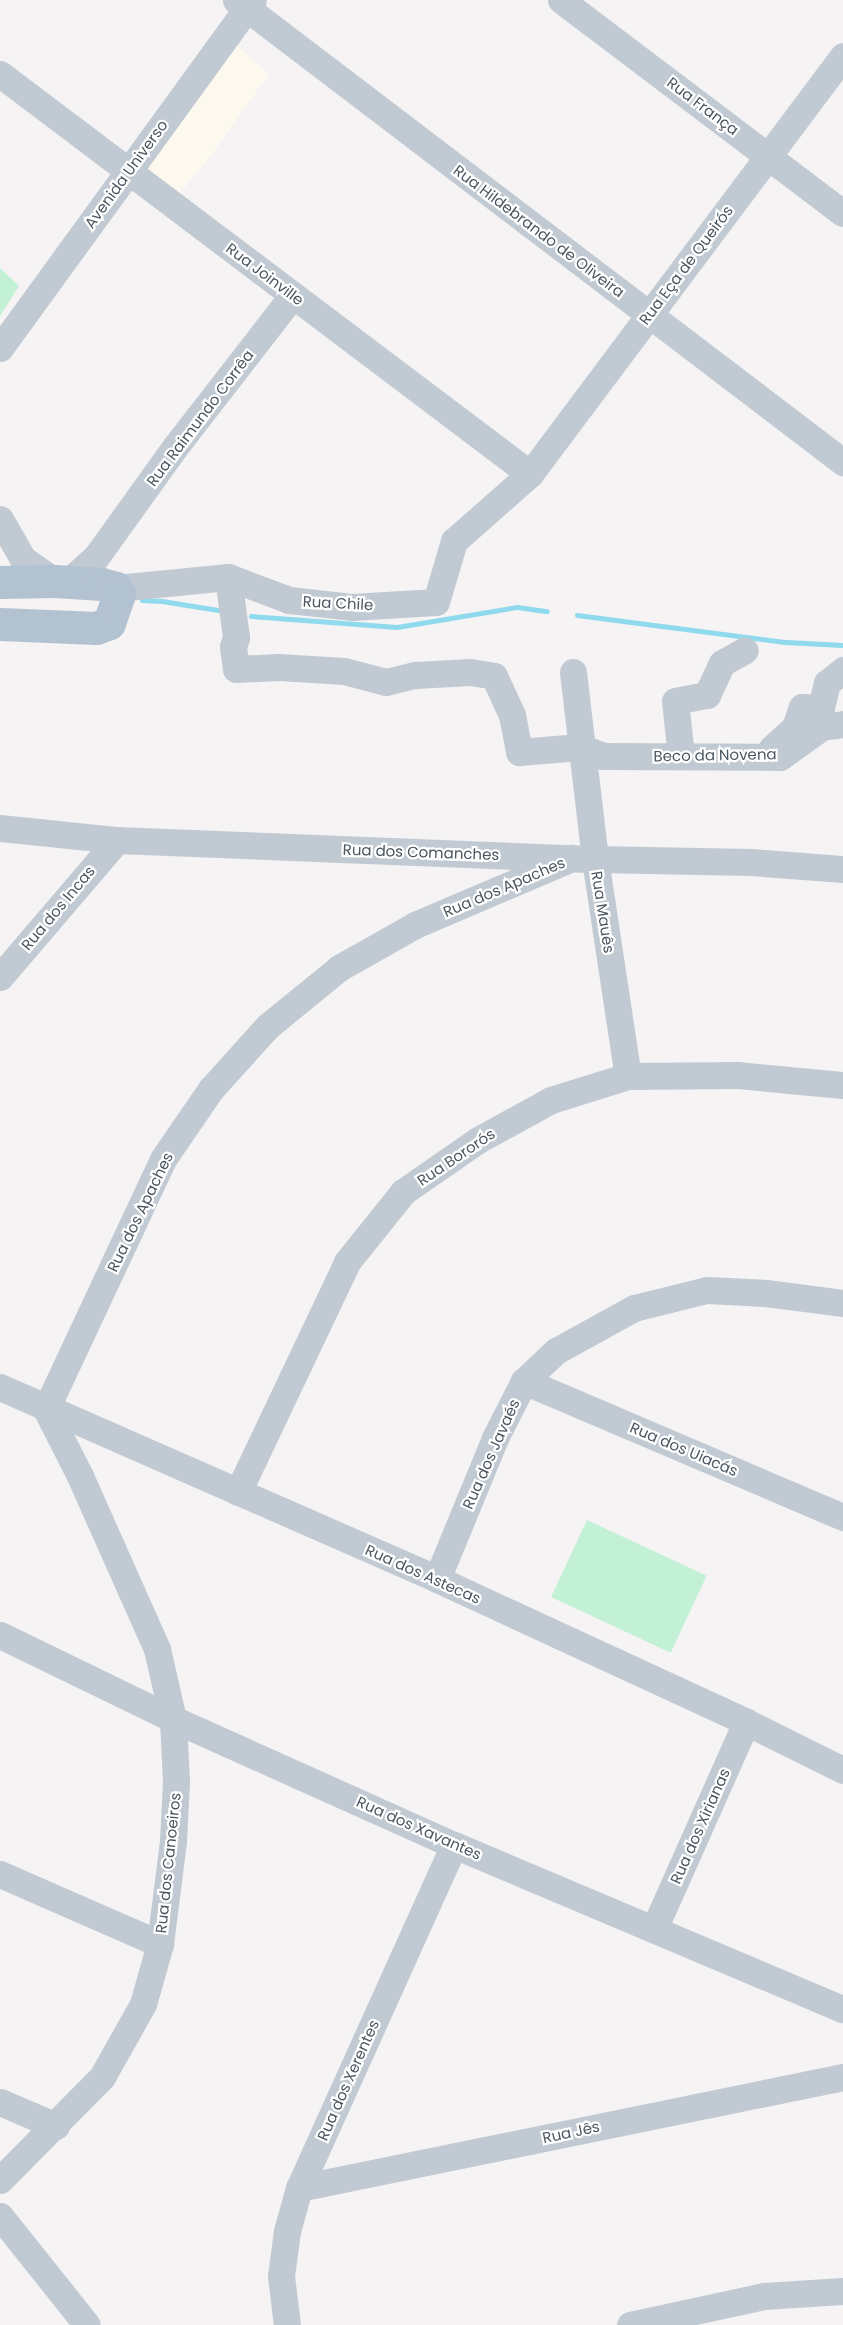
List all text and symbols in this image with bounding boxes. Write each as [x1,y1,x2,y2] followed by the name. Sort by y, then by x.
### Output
[664,73,742,139] street label: Rua França
[81,116,171,232] street label: Avenida Universo
[450,161,628,301] street label: Rua Hildebrando de Oliveira
[635,202,737,328] street label: Rua Eça de Queirós
[223,239,307,309] street label: Rua Joinville
[143,346,257,490] street label: Rua Raimundo Corrêa
[302,592,374,614] street label: Rua Chile
[653,745,777,765] street label: Beco da Novena
[342,840,500,864] street label: Rua dos Comanches
[440,853,568,921] street label: Rua dos Apaches
[17,862,99,954] street label: Rua dos Incas
[588,870,618,954] street label: Rua Mauês
[414,1124,498,1190] street label: Rua Bororós
[103,1149,177,1275] street label: Rua dos Apaches
[459,1396,523,1512] street label: Rua dos Javaés
[627,1418,741,1480] street label: Rua dos Uiacás
[363,1541,483,1607] street label: Rua dos Astecas
[666,1765,734,1887] street label: Rua dos Xirianas
[152,1792,184,1934] street label: Rua dos Canoeiros
[354,1792,484,1864] street label: Rua dos Xavantes
[313,2017,383,2143] street label: Rua dos Xerentes
[541,2117,601,2147] street label: Rua Jês

